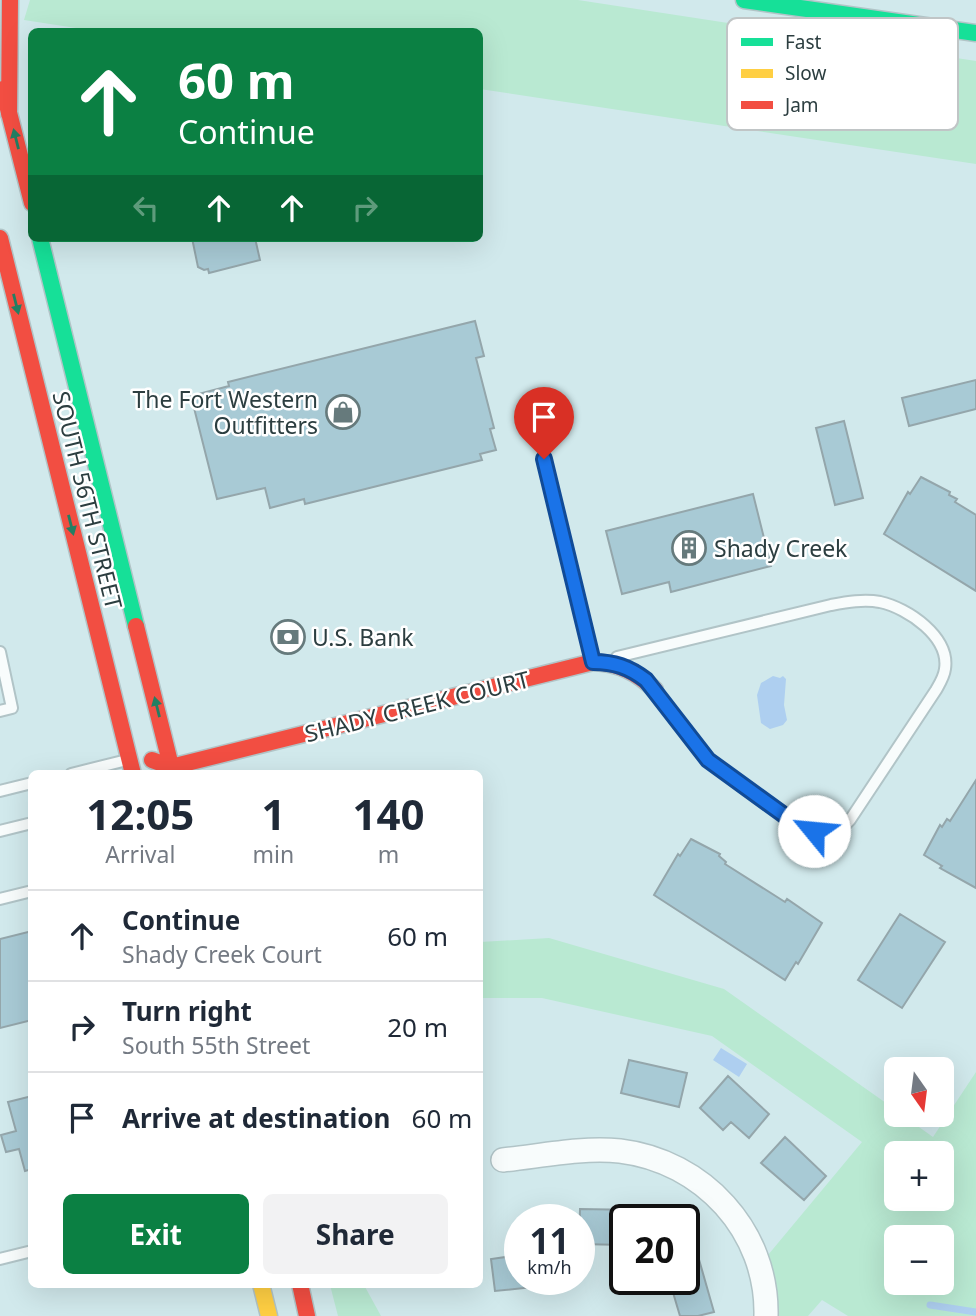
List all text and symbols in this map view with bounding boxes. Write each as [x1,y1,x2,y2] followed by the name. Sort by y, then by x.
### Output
[727,18,958,130] legend
[785,29,822,55] text: Fast
[178,47,295,113] text: 60 m
[63,56,154,147] icon: ahead
[785,60,826,86] text: Slow
[783,92,819,118] text: Jam
[178,110,315,153] text: Continue
[10,128,21,150] one-way arrow
[127,189,165,227] icon: left
[200,189,238,227] icon: ahead
[273,189,311,227] icon: ahead
[346,189,384,227] icon: right
[11,293,22,315] one-way arrow
[133,383,318,441] place label: The Fort Western Outfitters
[514,387,574,459] pin
[45,388,131,612] street label: SOUTH 56TH STREET
[324,393,362,431] shop icon: The Fort Western Outfitters
[525,398,563,436] icon: arrive
[66,514,77,536] one-way arrow
[670,529,708,567] building icon: Shady Creek
[714,532,848,564] place label: Shady Creek
[269,618,307,656] bank icon: U.S. Bank
[312,621,414,653] place label: U.S. Bank
[301,663,533,749] street label: SHADY CREEK COURT
[151,696,162,718] one-way arrow
[86,785,194,842] text: 12:05
[261,785,285,842] text: 1
[353,785,425,842] text: 140
[777,794,851,868] position arrow
[105,838,175,870] text: Arrival
[253,838,294,870] text: min
[378,838,399,870] text: m
[122,902,240,938] text: Continue
[63,917,101,955] icon: ahead
[387,918,448,954] text: 60 m
[122,938,322,970] text: Shady Creek Court
[122,993,252,1029] text: Turn right
[63,1008,101,1046] icon: right
[387,1009,448,1045] text: 20 m
[122,1029,310,1061] text: South 55th Street
[884,1057,954,1127] north arrow
[884,1057,954,1295] map controls
[63,1099,101,1137] icon: arrive
[122,1100,391,1136] text: Arrive at destination
[412,1100,472,1136] text: 60 m
[884,1141,954,1211] button: +
[63,1194,249,1274] button: Exit
[263,1194,448,1274] button: Share
[609,1204,700,1295] speed limit sign: 20
[529,1217,570,1264] text: 11
[884,1225,954,1295] button: −
[527,1255,572,1279] text: km/h

